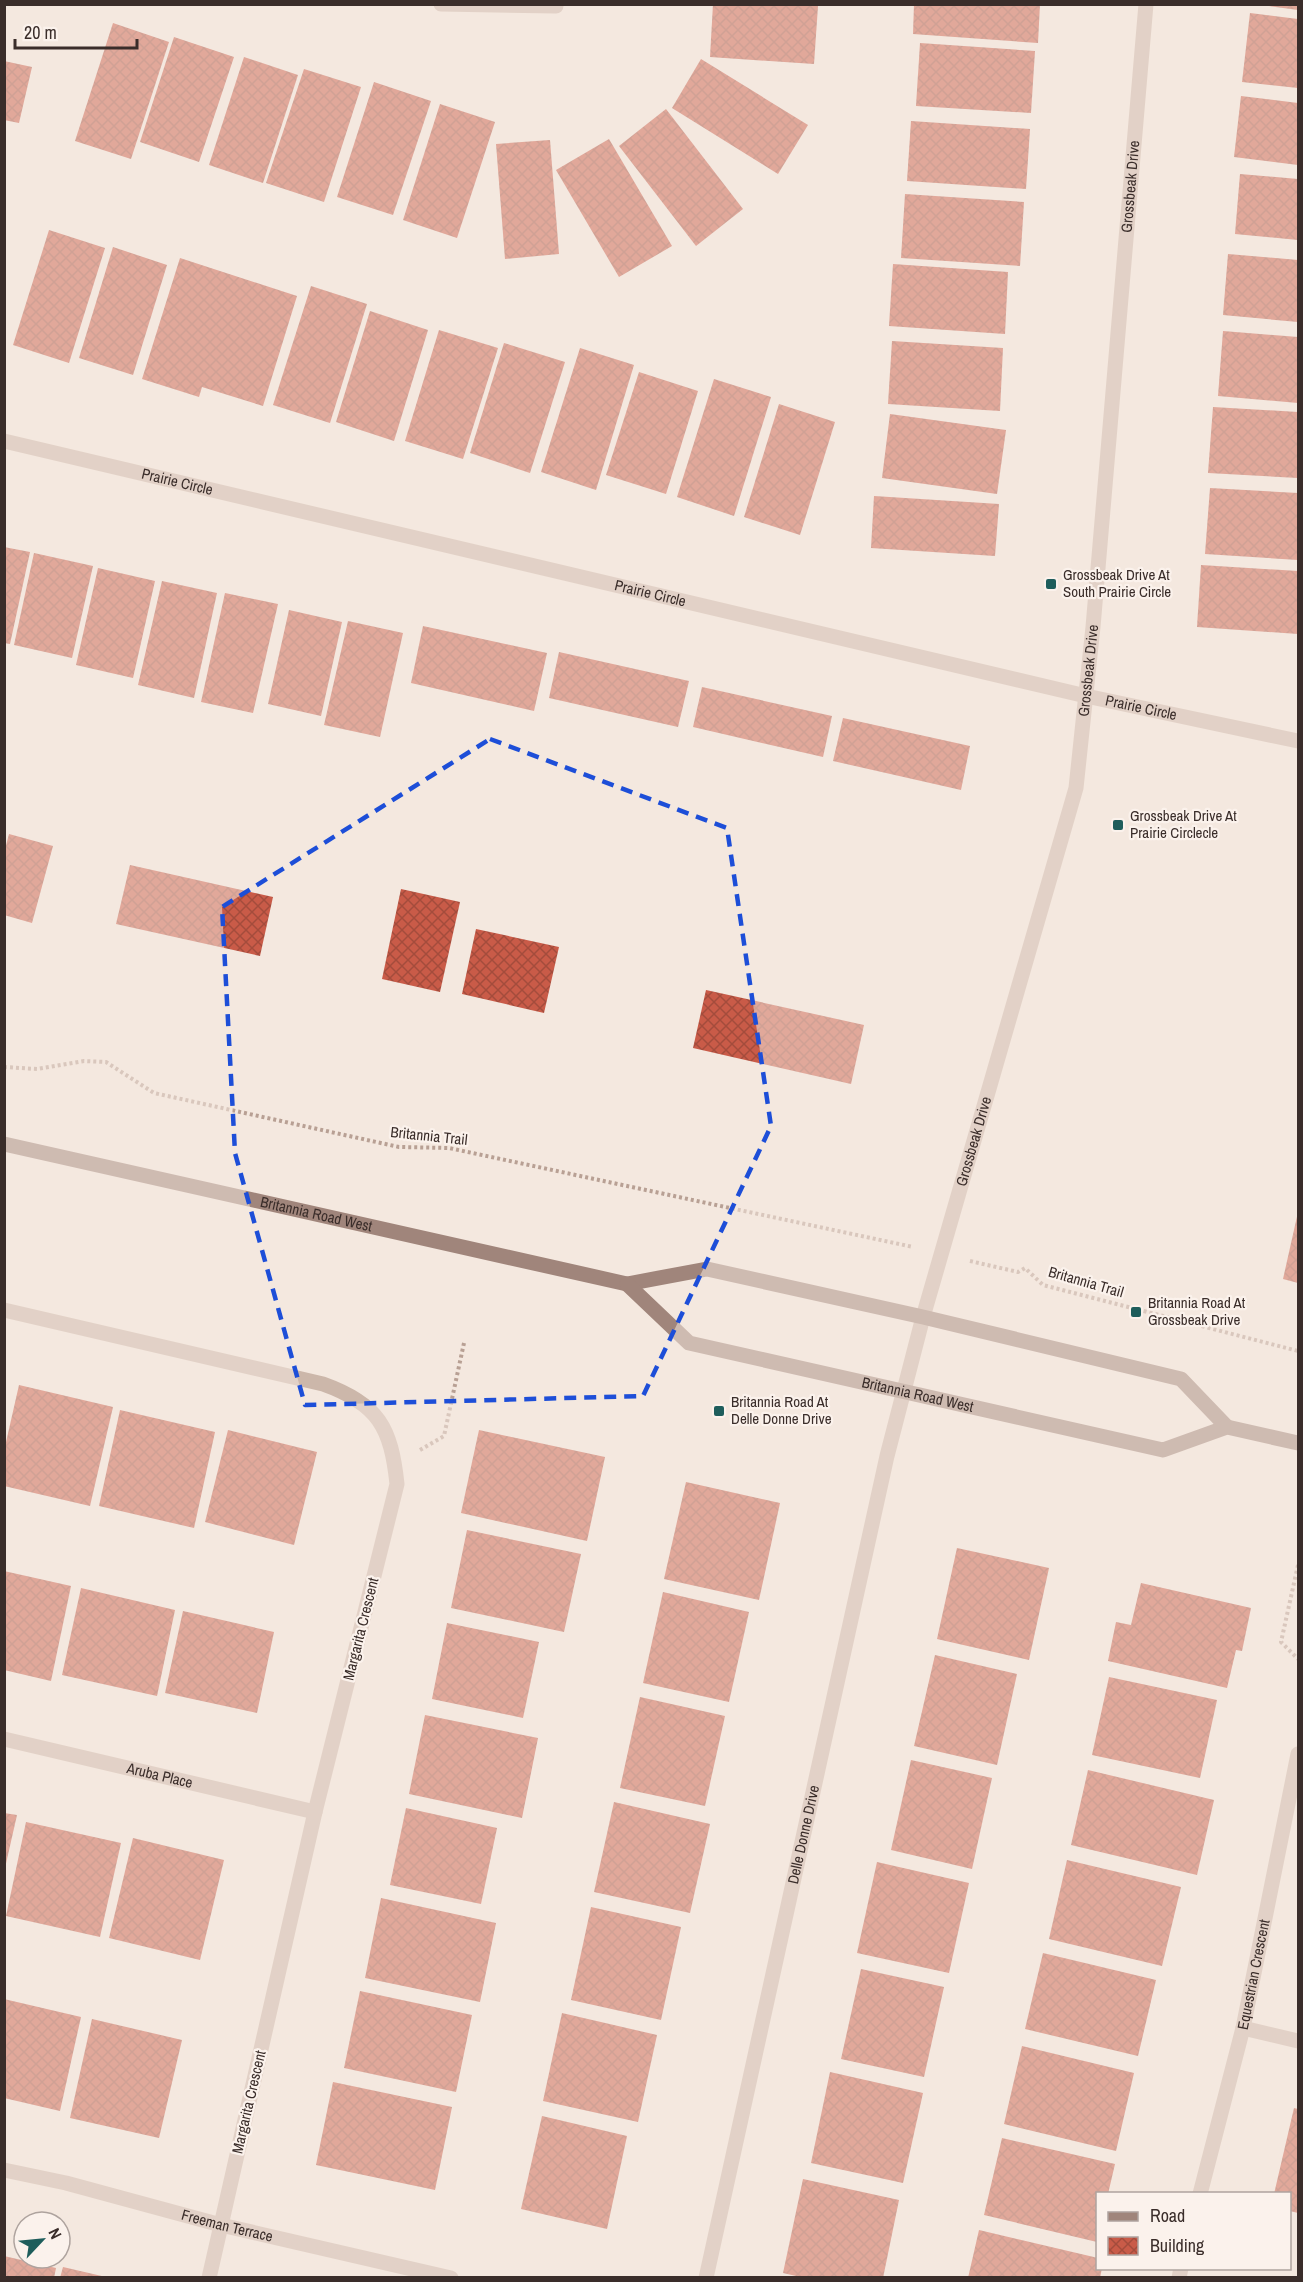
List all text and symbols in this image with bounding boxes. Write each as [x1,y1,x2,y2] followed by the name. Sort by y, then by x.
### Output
[15,12,136,50] scale bar
[24,20,57,45] text: 20 m
[1116,139,1144,233] street label: Grossbeak Drive
[140,463,215,500] street label: Prairie Circle
[1063,564,1171,602] place label: Grossbeak Drive At South Prairie Circle
[613,574,688,611] street label: Prairie Circle
[1044,577,1058,591] marker: Grossbeak Drive At South Prairie Circle
[1073,623,1103,718] street label: Grossbeak Drive
[1104,689,1179,725] street label: Prairie Circle
[1130,805,1237,843] place label: Grossbeak Drive At Prairie Circlecle
[1111,818,1125,832] marker: Grossbeak Drive At Prairie Circlecle
[950,1094,996,1189] street label: Grossbeak Drive
[390,1121,469,1150] street label: Britannia Trail
[258,1191,375,1237] street label: Britannia Road West
[1046,1261,1126,1302] street label: Britannia Trail
[1148,1292,1246,1330] place label: Britannia Road At Grossbeak Drive
[1129,1305,1143,1319] marker: Britannia Road At Grossbeak Drive
[860,1371,976,1417] street label: Britannia Road West
[731,1391,832,1429] place label: Britannia Road At Delle Donne Drive
[712,1404,726,1418] marker: Britannia Road At Delle Donne Drive
[338,1575,384,1682] street label: Margarita Crescent
[124,1757,195,1793] street label: Aruba Place
[782,1783,824,1886] street label: Delle Donne Drive
[1232,1917,1275,2032] street label: Equestrian Crescent
[226,2048,271,2156] street label: Margarita Crescent
[1096,2192,1291,2270] legend
[1150,2203,1185,2228] text: Road
[179,2204,275,2247] street label: Freeman Terrace
[12,2210,72,2270] north arrow
[44,2224,67,2243] text: N
[1150,2233,1205,2258] text: Building

